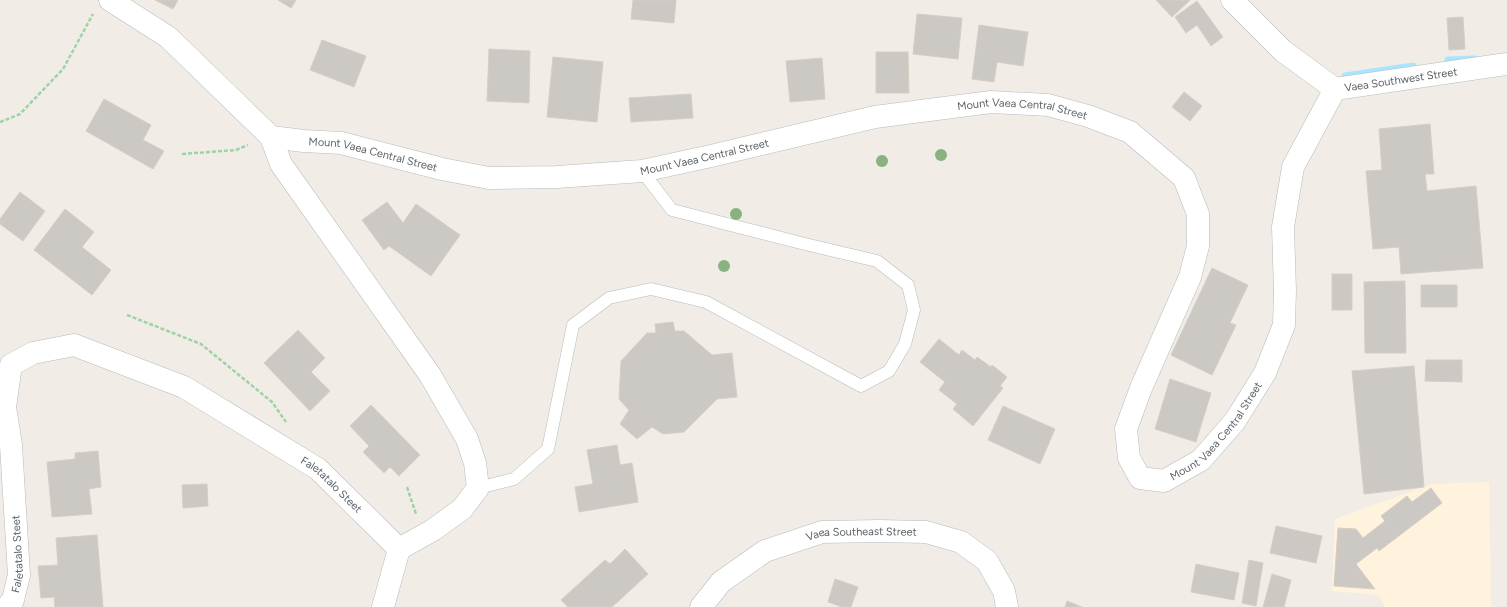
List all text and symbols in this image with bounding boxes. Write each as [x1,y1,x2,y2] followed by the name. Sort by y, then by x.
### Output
[1343,65,1458,94] street label: Vaea Southwest Street
[956,95,1089,122] street label: Mount Vaea Central Street
[308,135,439,174] street label: Mount Vaea Central Street
[639,136,770,178] street label: Mount Vaea Central Street
[1168,379,1264,483] street label: Mount Vaea Central Street
[299,454,365,515] street label: Faletatalo Steet
[8,515,26,594] street label: Faletatalo Steet
[804,525,917,543] street label: Vaea Southeast Street

